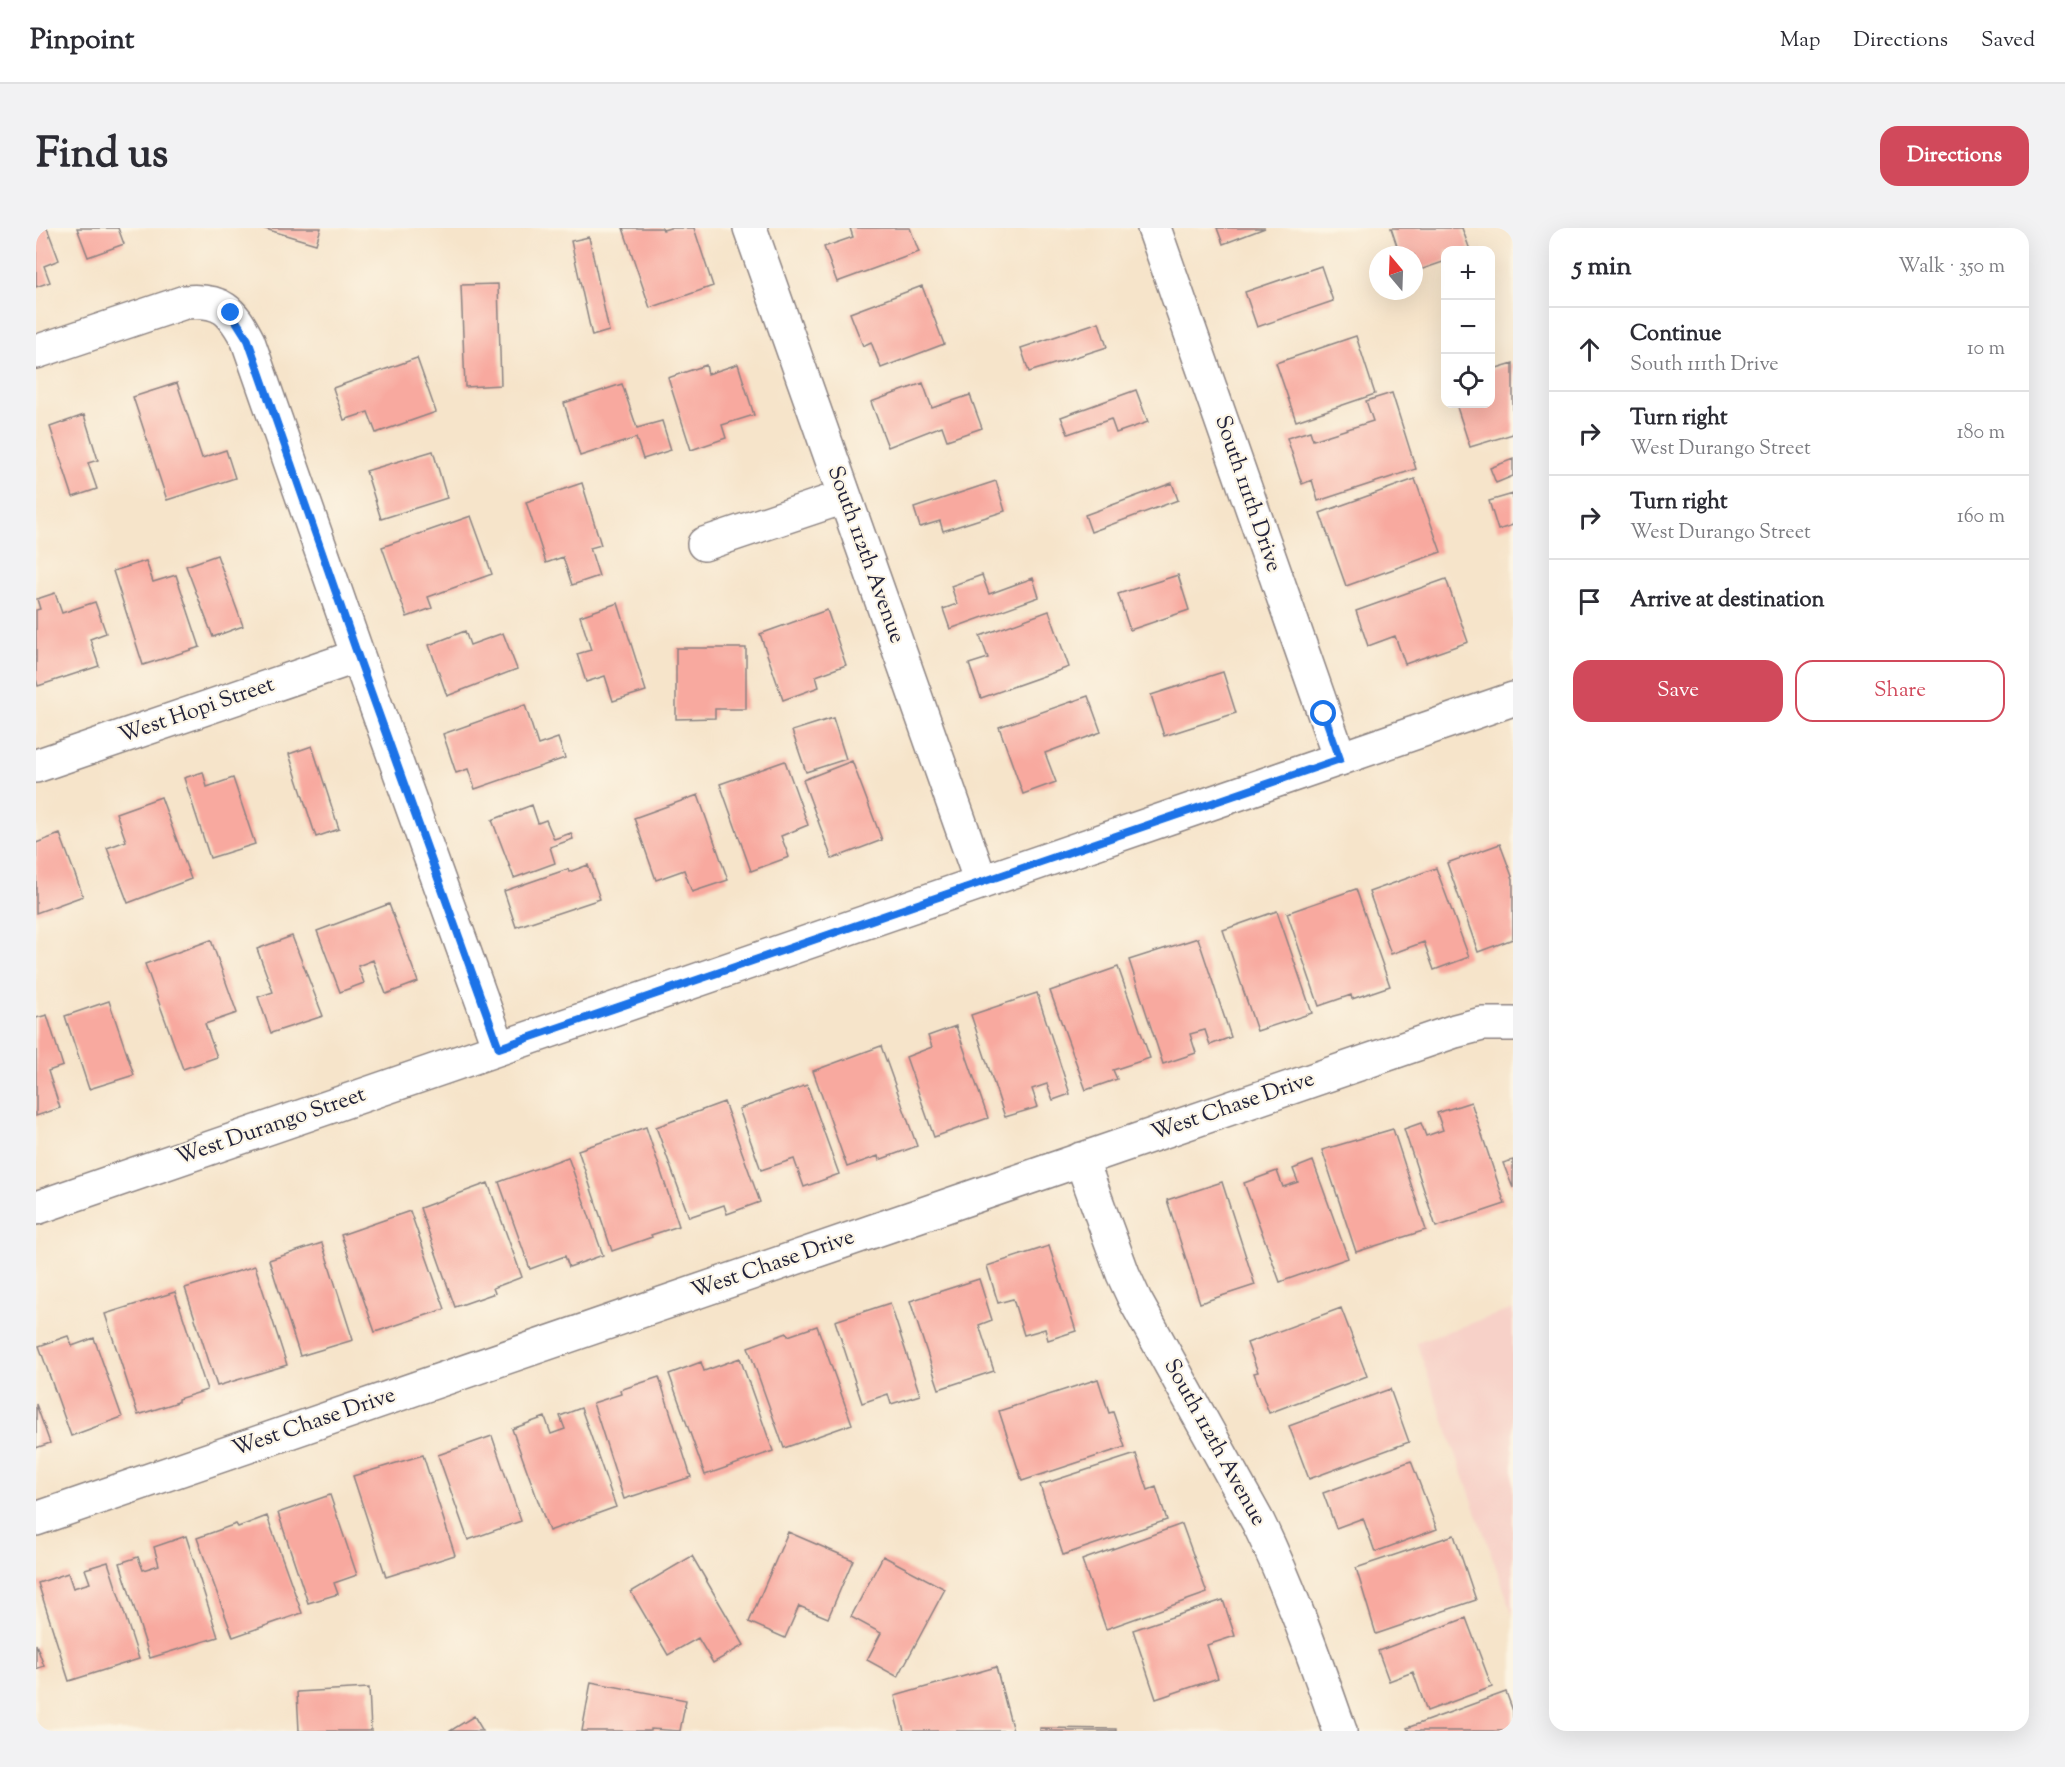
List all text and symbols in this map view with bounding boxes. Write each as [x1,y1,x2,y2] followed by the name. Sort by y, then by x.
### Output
[30,21,134,61] text: Pinpoint
[1780,26,1820,56] text: Map
[1853,26,1948,56] text: Directions
[1981,26,2035,56] text: Saved
[36,126,168,186] text: Find us
[1880,126,2029,186] button: Directions
[1369,246,1423,300] north arrow
[1441,246,1495,408] map controls
[1441,246,1495,300] button: +
[1573,249,1632,286] text: 5 min
[1898,253,2005,282] text: Walk · 350 m
[217,299,243,325] route end
[1441,300,1495,354] button: −
[1630,319,1721,351] text: Continue
[1573,333,1606,366] icon: ahead
[1967,335,2005,364] text: 10 m
[1630,351,1779,380] text: South 111th Drive
[1441,354,1495,408] button: locate
[1630,403,1727,435] text: Turn right
[1205,412,1289,576] street label: South 111th Drive
[1573,417,1606,450] icon: right
[1957,419,2005,448] text: 180 m
[1630,435,1811,464] text: West Durango Street
[818,462,912,648] street label: South 112th Avenue
[1630,487,1727,519] text: Turn right
[1573,501,1606,534] icon: right
[1957,503,2005,532] text: 160 m
[1630,519,1811,548] text: West Durango Street
[1573,585,1606,618] icon: arrive
[1630,585,1825,617] text: Arrive at destination
[1573,660,1783,722] button: Save
[1795,660,2005,722] button: Share
[115,669,280,753] street label: West Hopi Street
[1310,700,1336,726] route start
[1147,1064,1319,1150] street label: West Chase Drive
[172,1079,371,1174] street label: West Durango Street
[687,1222,859,1308] street label: West Chase Drive
[1155,1354,1273,1532] street label: South 112th Avenue
[228,1380,400,1466] street label: West Chase Drive

